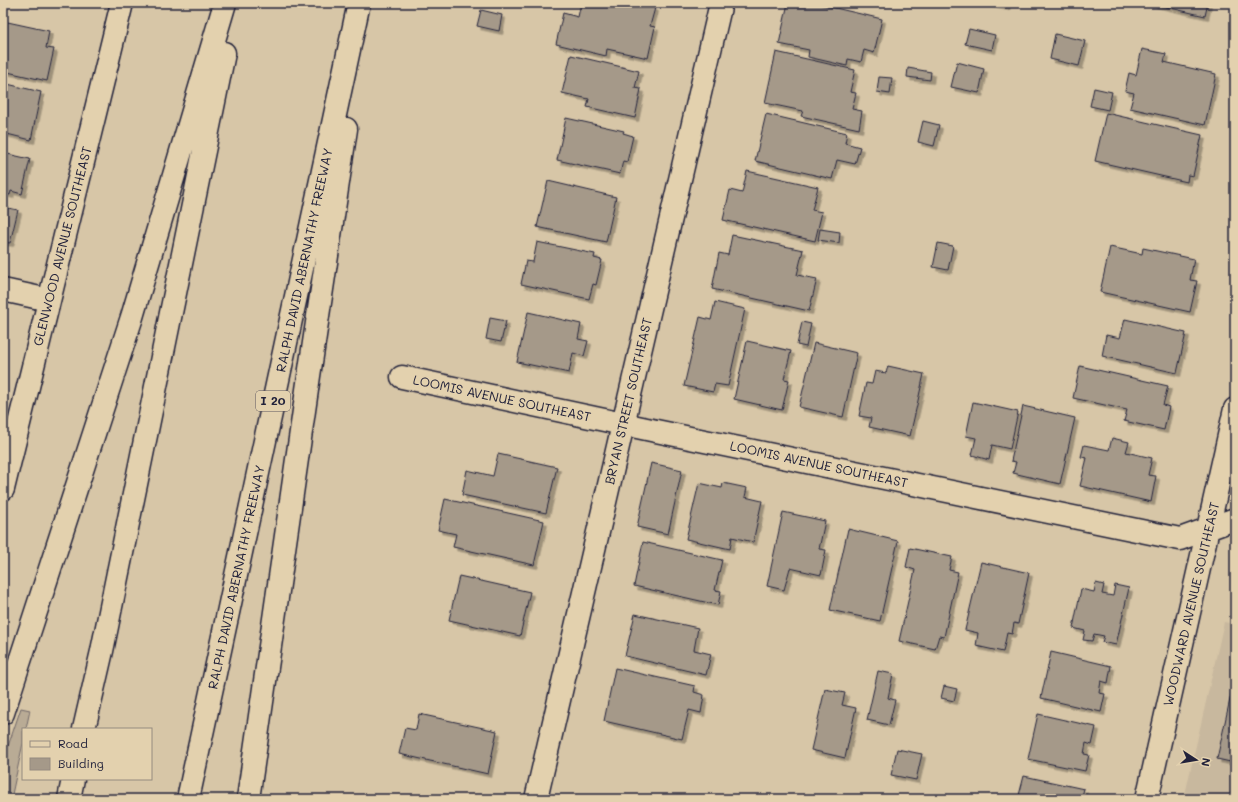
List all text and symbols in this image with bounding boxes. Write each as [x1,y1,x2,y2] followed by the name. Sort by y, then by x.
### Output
[28,144,95,347] street label: GLENWOOD AVENUE SOUTHEAST
[271,146,336,374] street label: RALPH DAVID ABERNATHY FREEWAY
[600,316,655,486] street label: BRYAN STREET SOUTHEAST
[412,370,593,425] street label: LOOMIS AVENUE SOUTHEAST
[256,391,290,411] road number: I 20
[729,436,910,491] street label: LOOMIS AVENUE SOUTHEAST
[203,463,268,691] street label: RALPH DAVID ABERNATHY FREEWAY
[1159,500,1222,708] street label: WOODWARD AVENUE SOUTHEAST
[22,728,152,780] legend
[58,735,88,751] text: Road
[1176,740,1216,780] north arrow
[58,755,104,771] text: Building
[1198,757,1214,768] text: N

